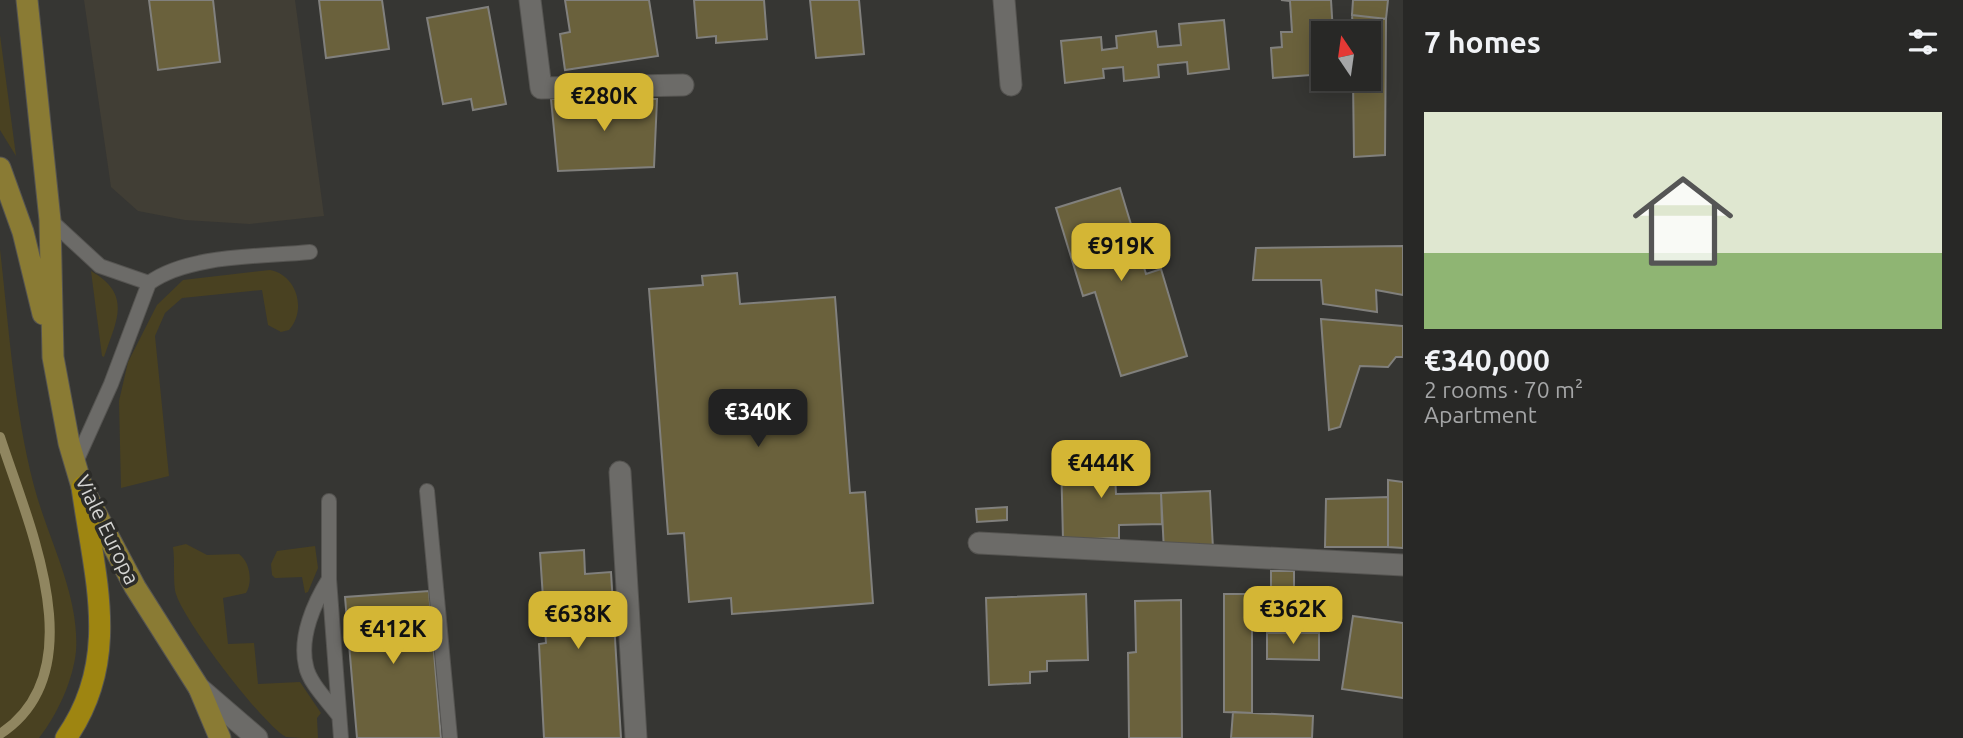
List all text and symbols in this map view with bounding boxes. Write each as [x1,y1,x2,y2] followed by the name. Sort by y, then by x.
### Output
[1311,21,1381,91] north arrow
[1311,21,1381,91] map controls
[1904,23,1942,61] icon: filters
[1424,25,1541,59] text: 7 homes
[555,74,653,133] pin: €280K
[570,83,638,108] text: €280K
[1620,158,1746,284] icon: home
[1072,224,1170,283] pin: €919K
[1087,233,1155,258] text: €919K
[1424,343,1550,377] text: €340,000
[1424,377,1583,402] text: 2 rooms · 70 m²
[709,390,807,449] pin: €340K
[724,399,792,424] text: €340K
[1424,402,1537,427] text: Apartment
[1052,440,1150,500] pin: €444K
[1067,450,1135,475] text: €444K
[71,471,145,588] street label: Viale Europa
[1244,586,1342,646] pin: €362K
[529,592,627,651] pin: €638K
[1259,596,1327,621] text: €362K
[544,601,612,626] text: €638K
[344,606,442,666] pin: €412K
[359,616,427,641] text: €412K

